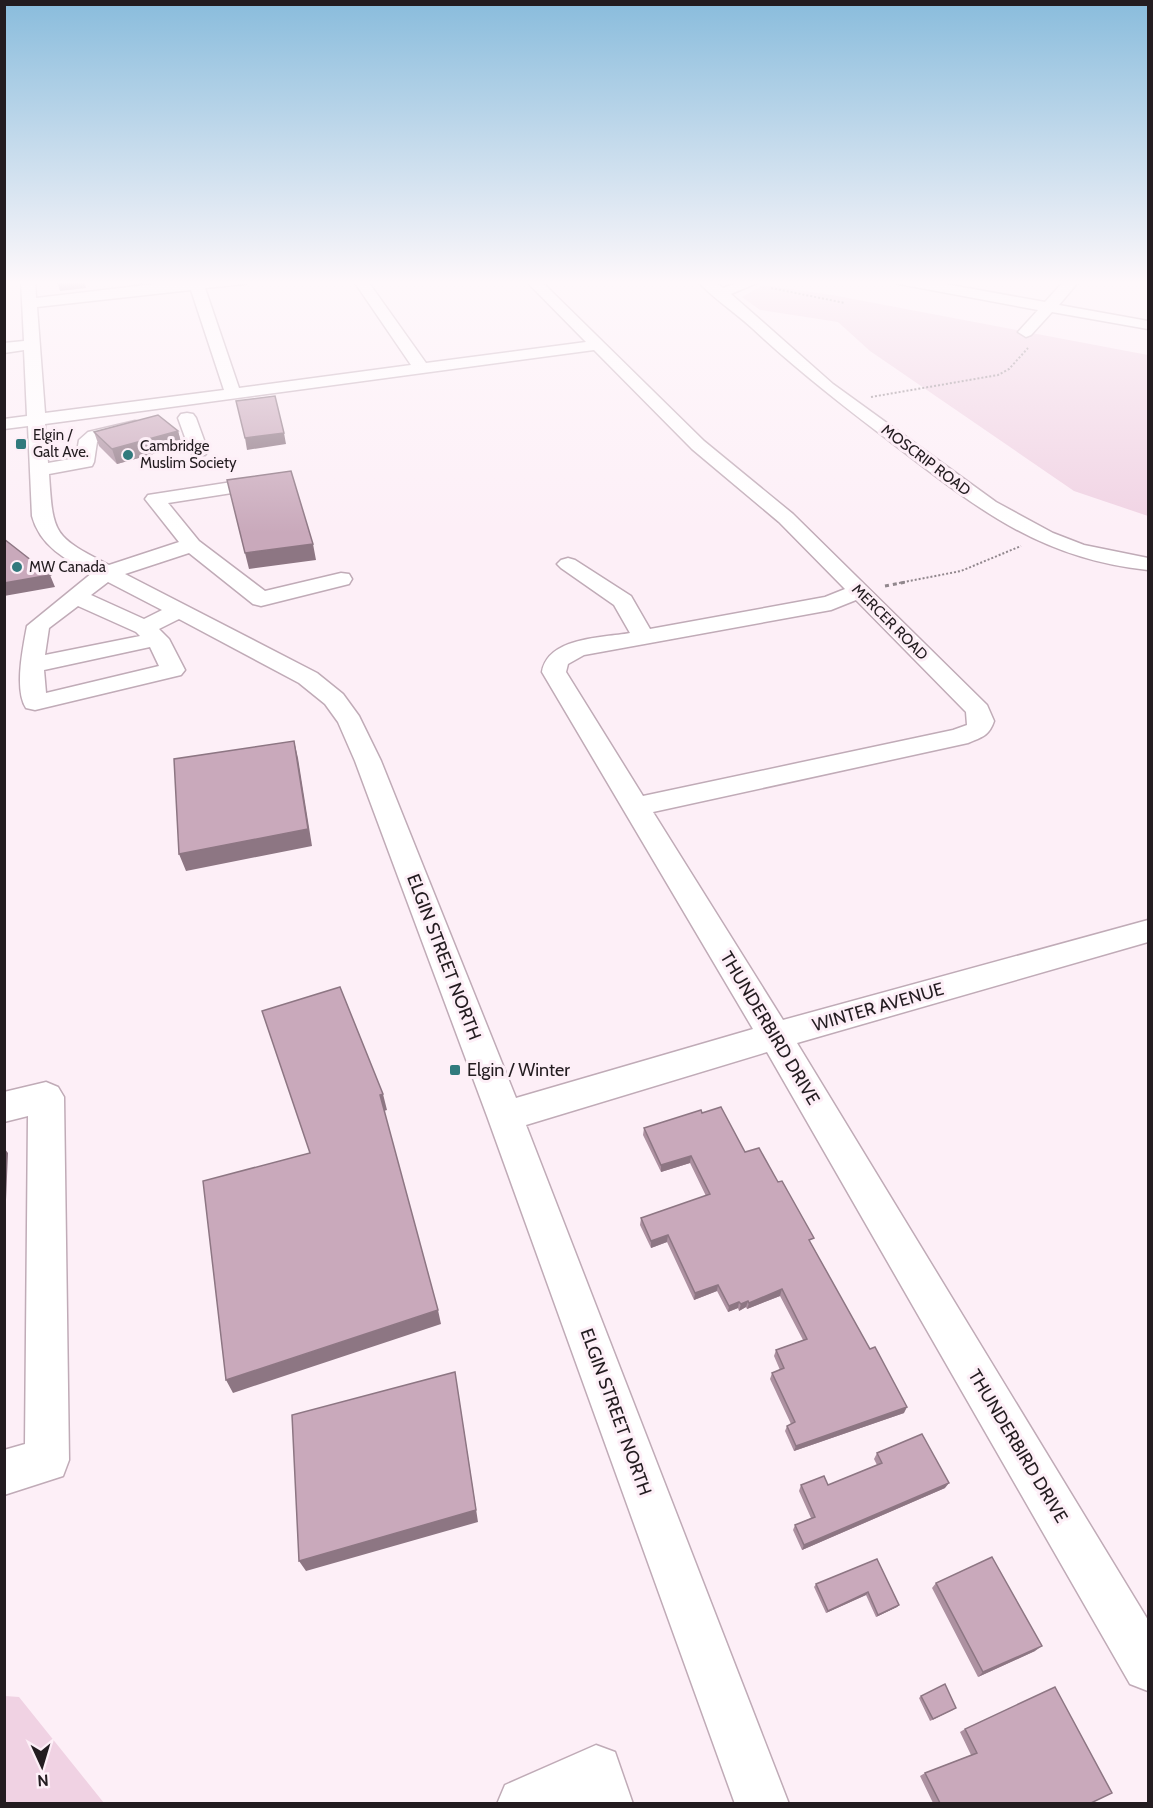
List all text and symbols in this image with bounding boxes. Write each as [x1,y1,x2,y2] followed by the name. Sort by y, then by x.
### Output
[878,421,974,499] street label: MOSCRIP ROAD
[33,426,89,461] place label: Elgin / Galt Ave.
[14,437,28,451] marker: Elgin / Galt Ave.
[140,437,237,472] place label: Cambridge Muslim Society
[121,448,135,462] marker: Cambridge Muslim Society
[29,558,107,576] place label: MW Canada
[10,560,24,574] marker: MW Canada
[848,580,932,664] street label: MERCER ROAD
[402,871,486,1043] street label: ELGIN STREET NORTH
[716,947,824,1109] street label: THUNDERBIRD DRIVE
[810,978,946,1036] street label: WINTER AVENUE
[467,1059,570,1081] place label: Elgin / Winter
[448,1063,462,1077] marker: Elgin / Winter
[576,1326,656,1498] street label: ELGIN STREET NORTH
[964,1365,1072,1527] street label: THUNDERBIRD DRIVE
[12,1736,72,1796] north arrow
[37,1771,49,1790] text: N

